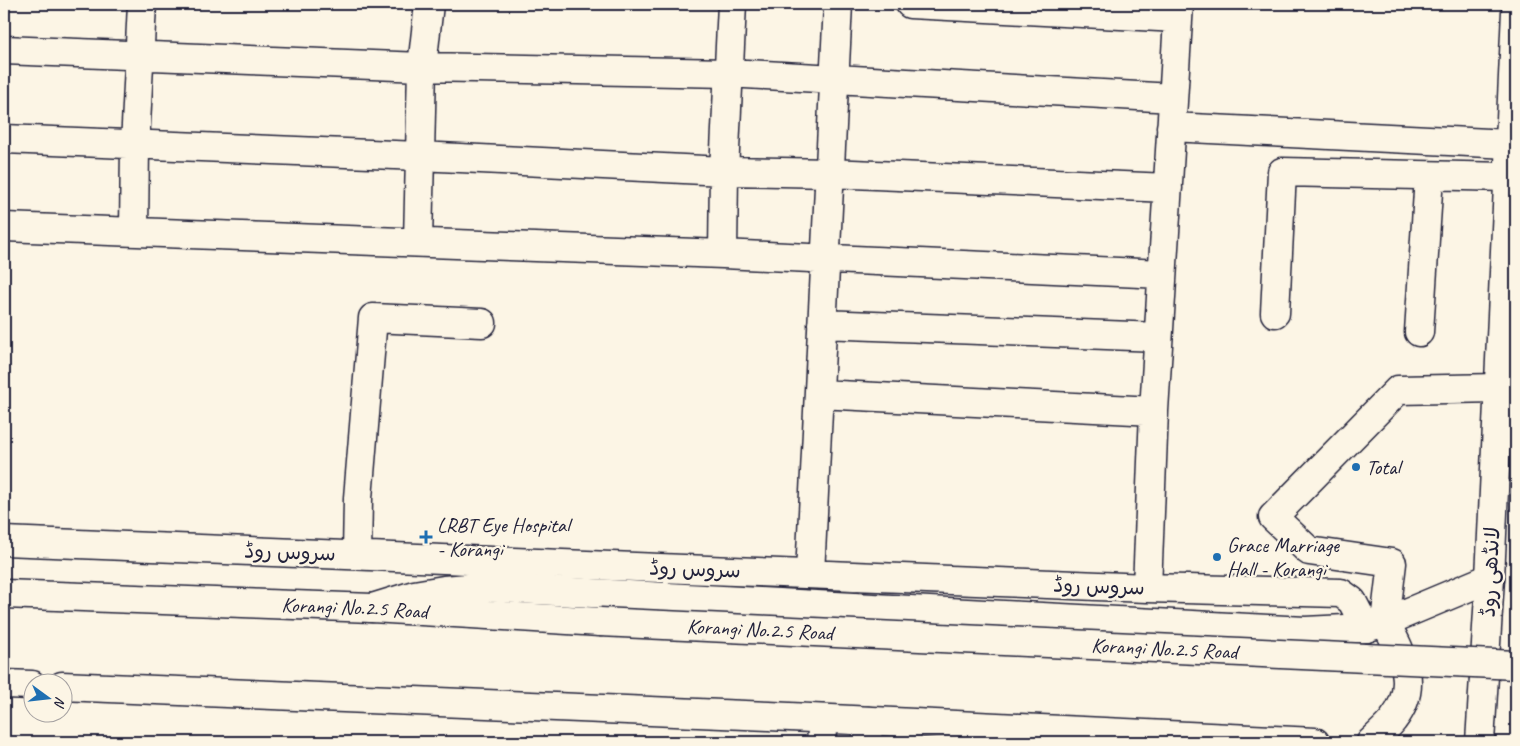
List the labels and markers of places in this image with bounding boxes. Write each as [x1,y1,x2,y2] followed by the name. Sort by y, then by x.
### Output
[1366,454,1404,480] place label: Total
[1350,461,1362,473] marker: Total
[437,512,573,562] place label: LRBT Eye Hospital - Korangi
[419,530,433,544] marker: LRBT Eye Hospital - Korangi
[1227,532,1340,582] place label: Grace Marriage Hall - Korangi
[1211,551,1223,563] marker: Grace Marriage Hall - Korangi

